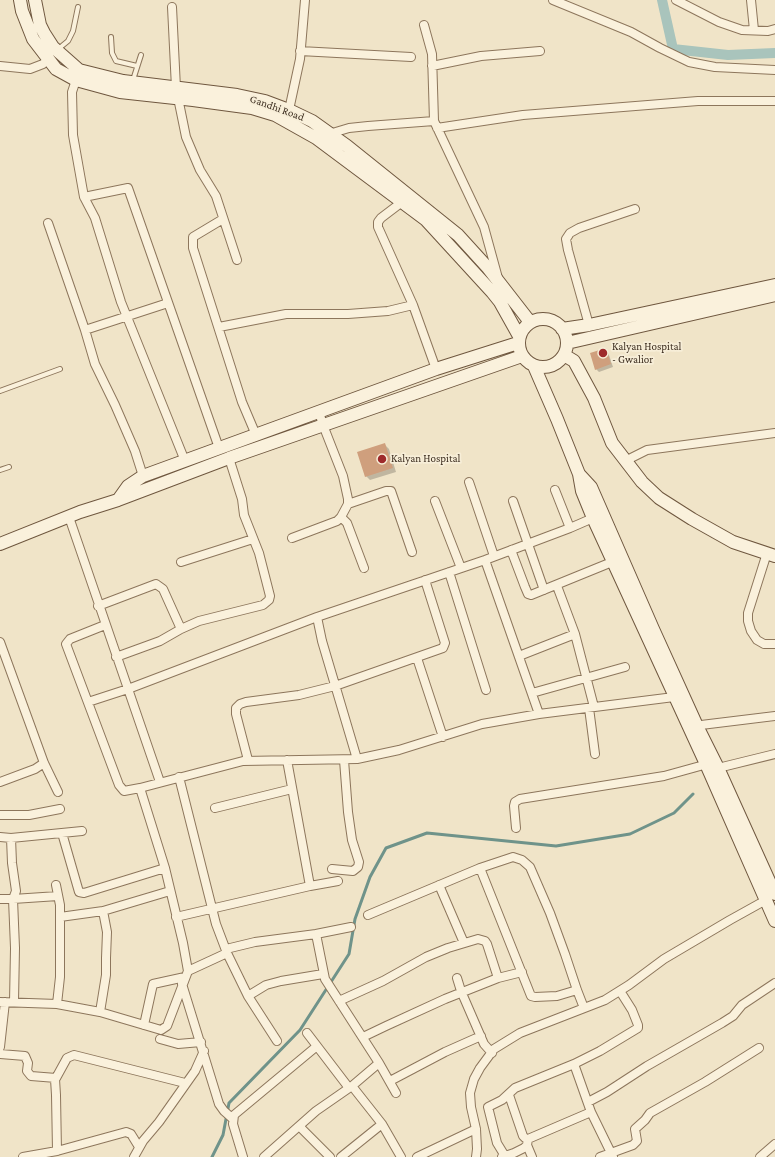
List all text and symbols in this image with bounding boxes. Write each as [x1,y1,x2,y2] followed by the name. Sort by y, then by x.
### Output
[248,92,306,124] street label: Gandhi Road
[612,340,681,366] place label: Kalyan Hospital - Gwalior
[597,347,609,359] marker: Kalyan Hospital - Gwalior
[391,452,460,466] place label: Kalyan Hospital
[376,453,388,465] marker: Kalyan Hospital

